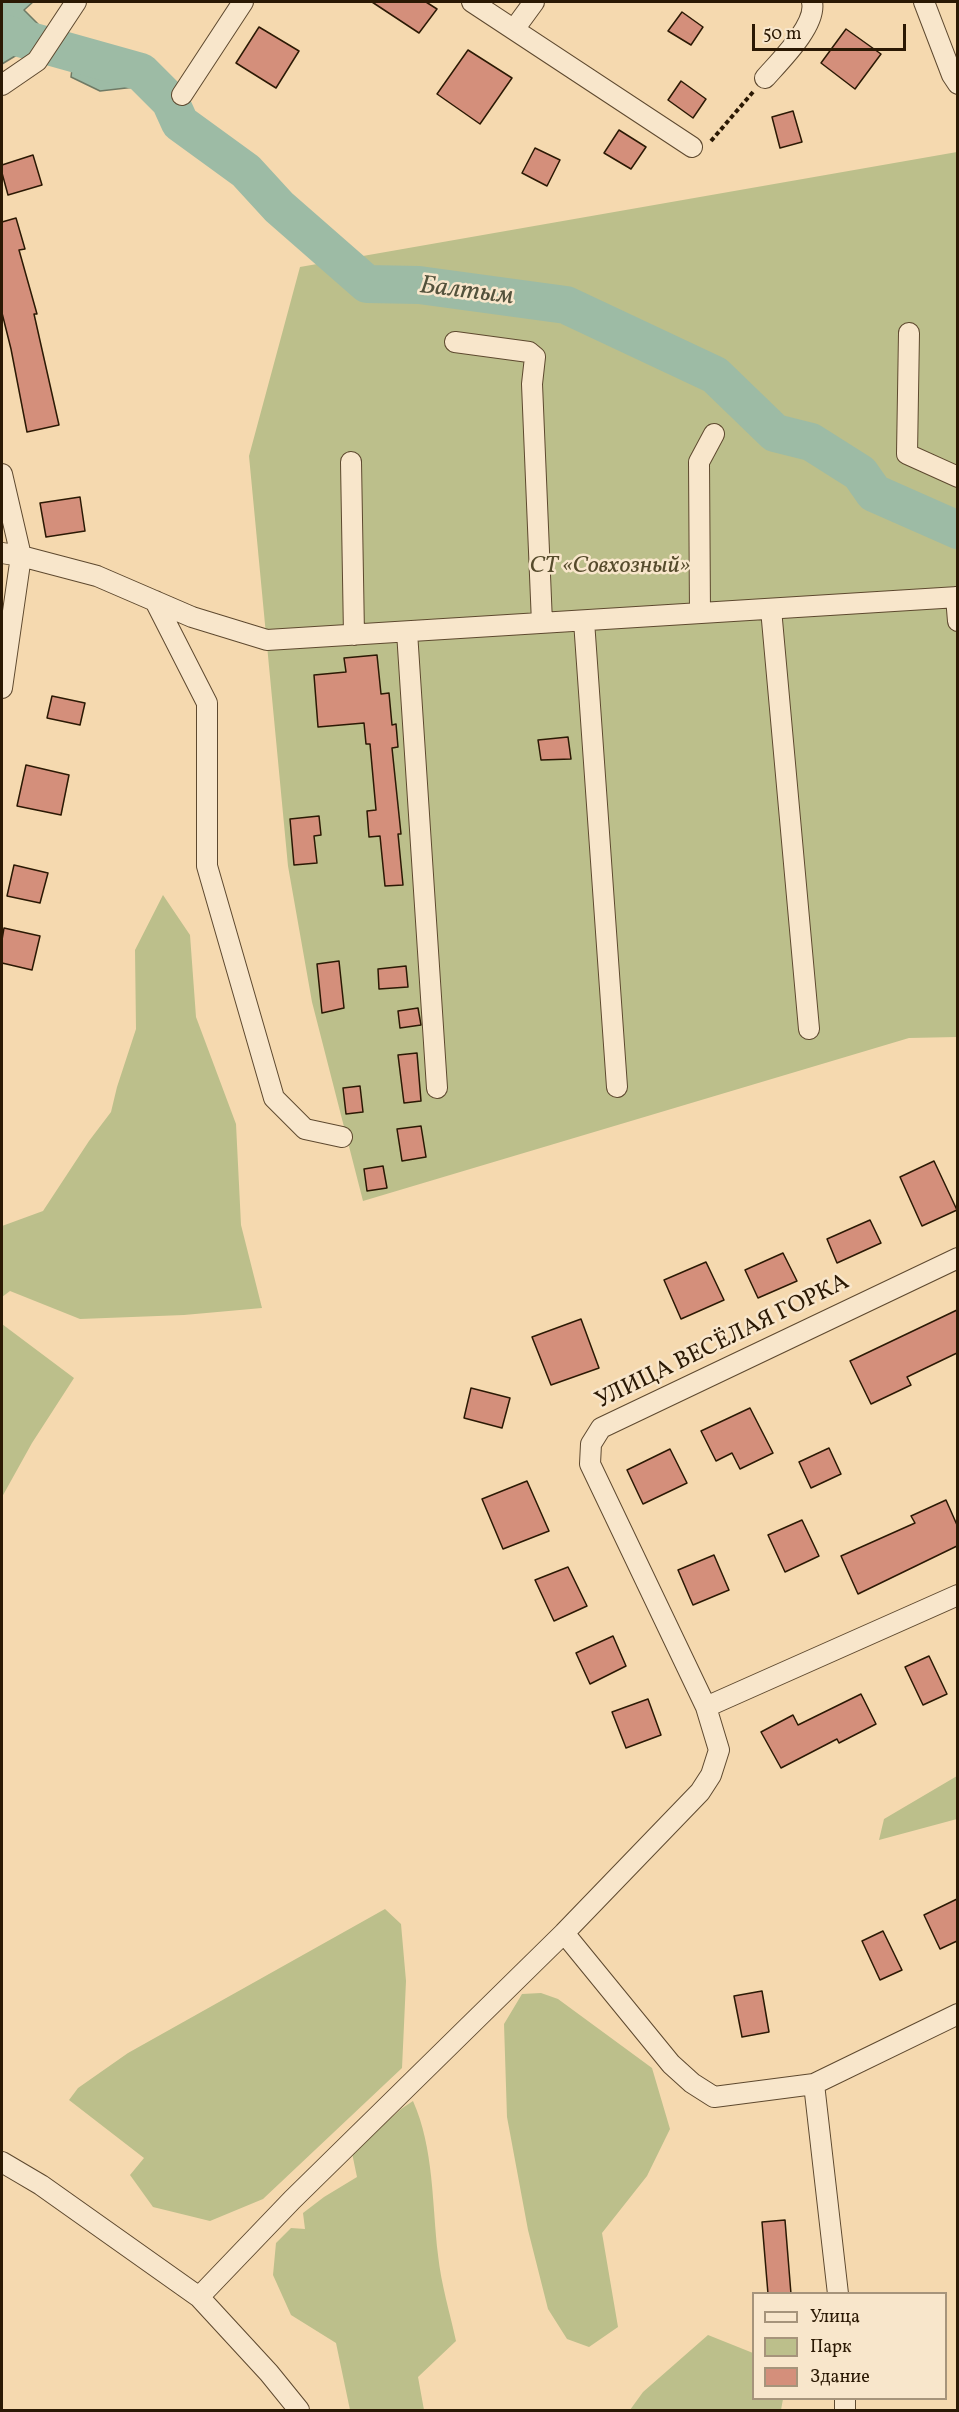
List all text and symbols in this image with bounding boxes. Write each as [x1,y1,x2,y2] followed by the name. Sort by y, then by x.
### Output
[755,12,910,50] scale bar
[763,22,802,47] text: 50 m
[418,272,516,314] water label: Балтым
[530,554,690,582] park label: СТ «Совхозный»
[591,1269,855,1417] street label: УЛИЦА ВЕСЁЛАЯ ГОРКА
[752,2292,947,2400] legend
[810,2305,860,2330] text: Улица
[810,2335,852,2360] text: Парк
[810,2365,870,2390] text: Здание

